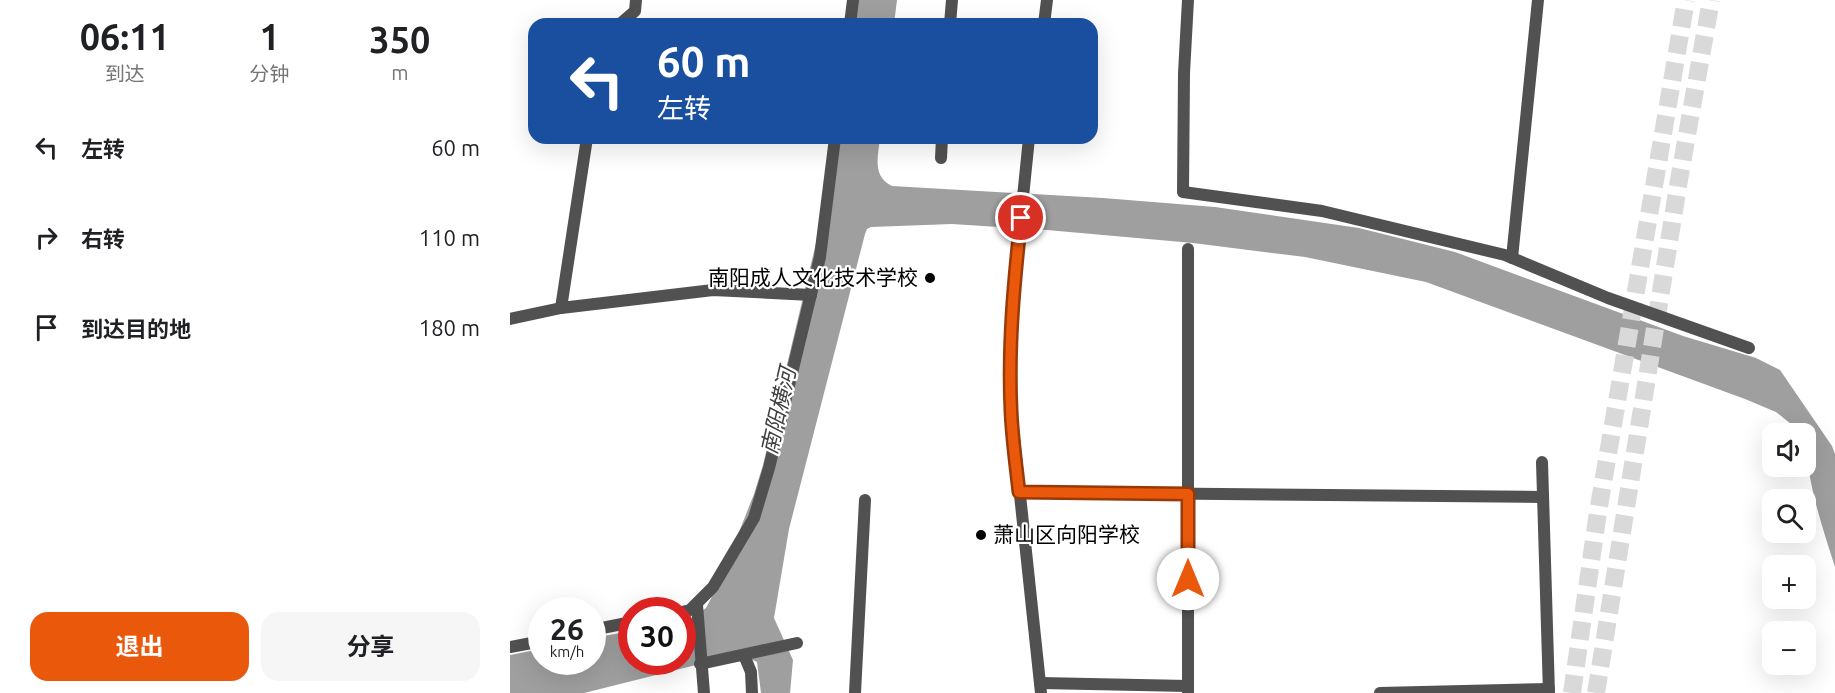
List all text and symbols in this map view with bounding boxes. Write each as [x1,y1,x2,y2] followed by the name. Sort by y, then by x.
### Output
[80,16,170,57] text: 06:11
[259,16,280,57] text: 1
[369,19,430,60] text: 350
[657,38,751,85] text: 60 m
[558,42,636,120] icon: left
[391,61,408,84] text: m
[105,62,145,85] text: 到达
[250,62,290,85] text: 分钟
[657,93,711,123] text: 左转
[30,131,63,164] icon: left
[431,135,480,160] text: 60 m
[81,136,125,161] text: 左转
[995,192,1046,243] pin
[1004,201,1037,234] icon: arrive
[30,221,63,254] icon: right
[419,225,480,250] text: 110 m
[81,226,125,251] text: 右转
[708,265,918,289] place label: 南阳成人文化技术学校
[923,271,937,285] marker: 南阳成人文化技术学校
[30,311,63,344] icon: arrive
[419,315,480,340] text: 180 m
[81,316,191,341] text: 到达目的地
[755,361,800,457] water label: 南阳横河
[1762,423,1816,675] map controls
[1762,423,1816,477] button: sound
[1762,489,1816,543] button: search
[993,522,1140,546] place label: 萧山区向阳学校
[974,528,988,542] marker: 萧山区向阳学校
[1156,547,1220,611] position arrow
[1762,555,1816,609] button: +
[618,597,696,675] speed limit sign: 30
[30,612,249,681] button: 退出
[261,612,480,681] button: 分享
[550,612,584,646] text: 26
[1762,621,1816,675] button: −
[550,643,584,660] text: km/h

